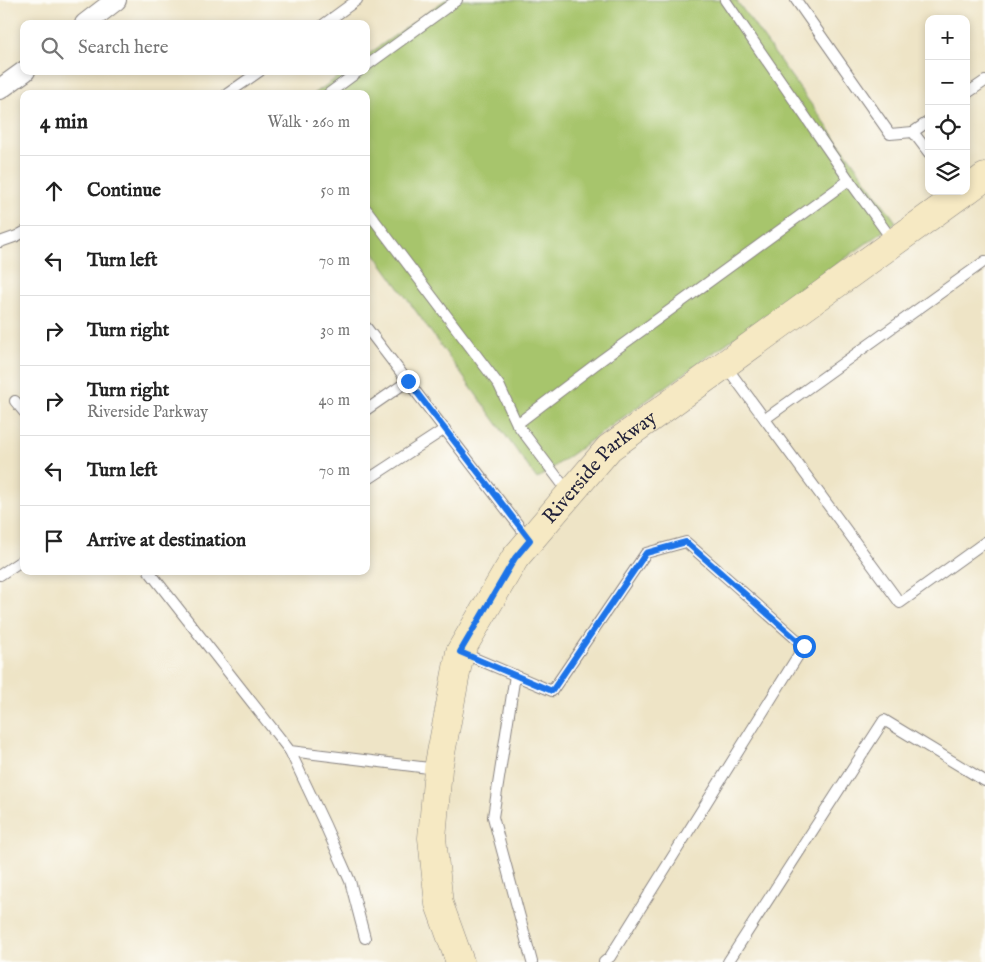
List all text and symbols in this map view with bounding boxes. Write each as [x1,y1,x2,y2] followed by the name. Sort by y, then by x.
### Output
[925,15,970,195] map controls
[925,15,970,60] button: +
[20,20,370,75] search box
[38,34,66,62] icon: search
[78,36,169,60] text: Search here
[925,60,970,105] button: −
[925,105,970,150] button: locate
[40,109,88,136] text: 4 min
[267,113,350,133] text: Walk · 260 m
[925,150,970,195] button: layers
[40,177,68,205] icon: ahead
[87,179,161,203] text: Continue
[321,181,350,201] text: 50 m
[40,247,68,275] icon: left
[87,249,158,273] text: Turn left
[319,251,350,271] text: 70 m
[40,317,68,345] icon: right
[87,319,169,343] text: Turn right
[320,321,350,341] text: 30 m
[397,370,420,393] route end
[87,379,169,403] text: Turn right
[40,387,68,415] icon: right
[318,391,350,411] text: 40 m
[87,403,208,423] text: Riverside Parkway
[537,405,662,529] street label: Riverside Parkway
[40,457,68,485] icon: left
[87,459,158,483] text: Turn left
[319,461,350,481] text: 70 m
[40,527,68,555] icon: arrive
[87,529,246,553] text: Arrive at destination
[793,635,816,658] route start

